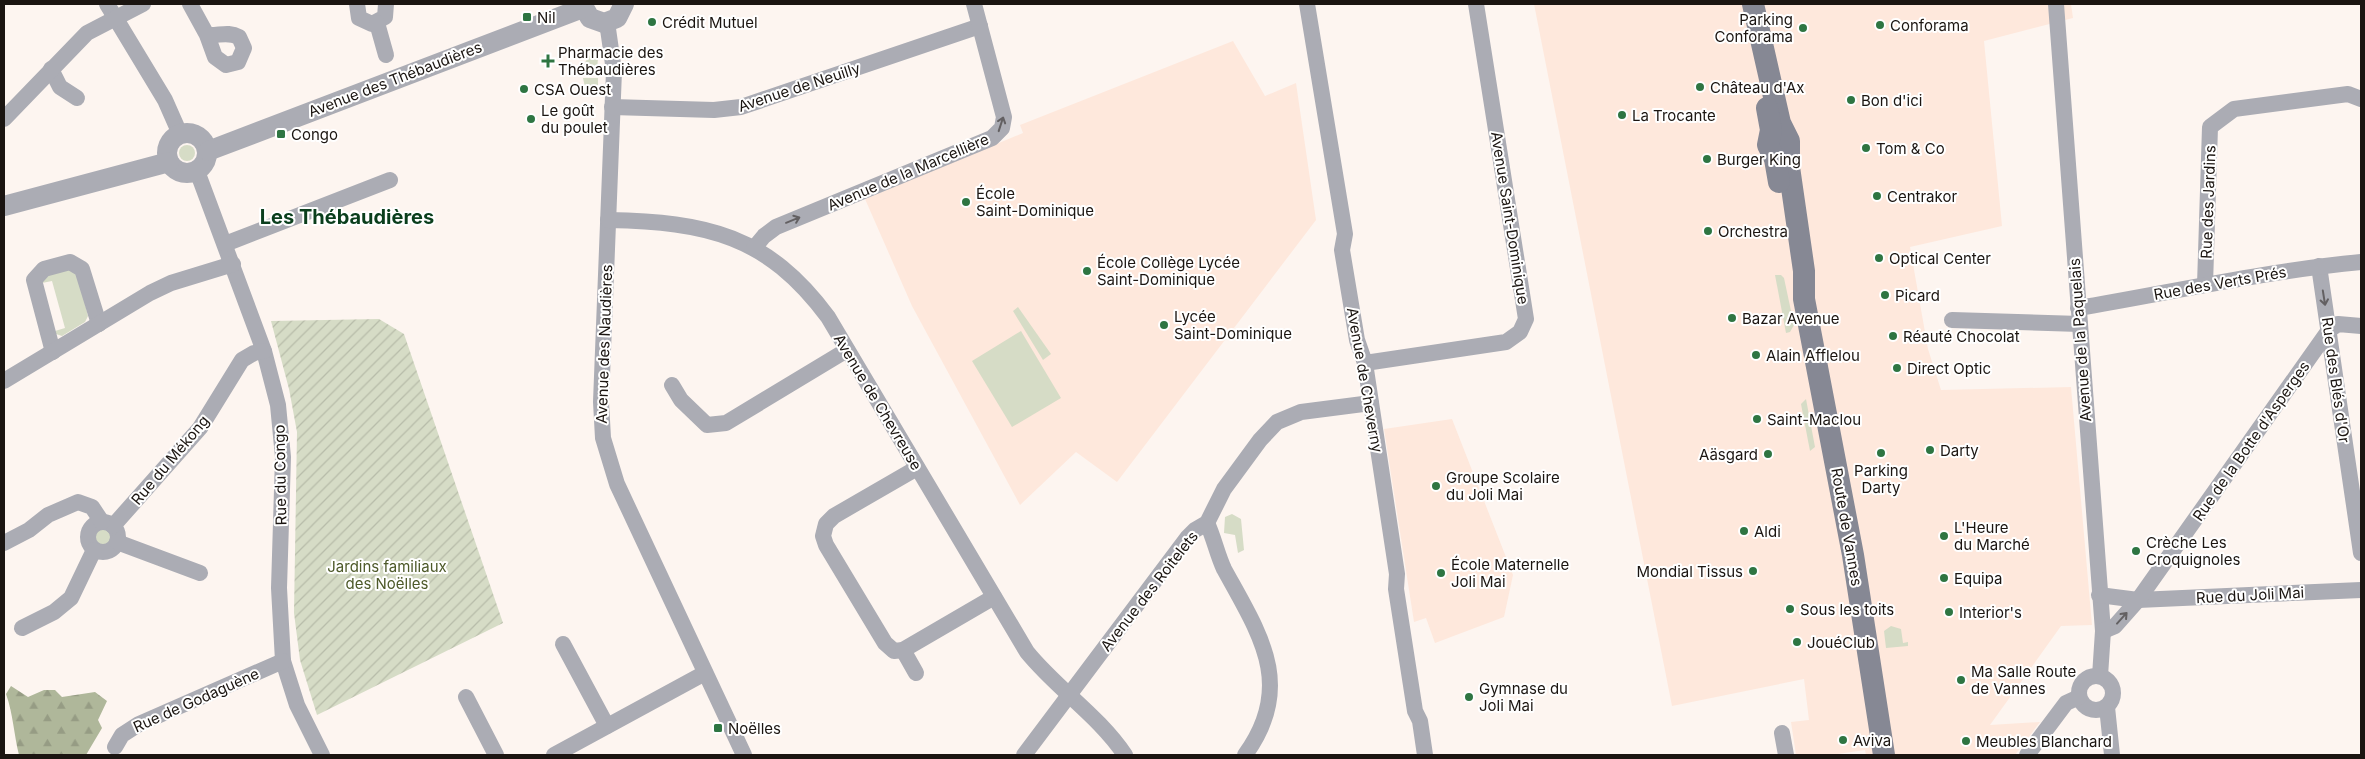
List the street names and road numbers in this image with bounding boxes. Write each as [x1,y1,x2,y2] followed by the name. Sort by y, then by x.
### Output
[305,37,485,121] street label: Avenue des Thébaudières
[735,58,863,116] street label: Avenue de Neuilly
[824,129,992,215] street label: Avenue de la Marcellière
[1487,130,1533,306] street label: Avenue Saint-Dominique
[2197,145,2219,259] street label: Rue des Jardins
[2065,258,2095,422] street label: Avenue de la Paquelais
[2152,262,2288,304] street label: Rue des Verts Prés
[592,264,616,424] street label: Avenue des Naudières
[1343,306,1387,455] street label: Avenue de Cheverny
[2318,316,2354,444] street label: Rue des Blés d'Or
[830,330,926,474] street label: Avenue de Chevreuse
[2188,357,2314,525] street label: Rue de la Botte d'Asperges
[127,411,213,509] street label: Rue du Mékong
[270,424,290,526] street label: Rue du Congo
[1827,466,1867,588] street label: Route de Vannes
[1096,527,1202,655] street label: Avenue des Roitelets
[2195,583,2305,607] street label: Rue du Joli Mai
[130,664,262,736] street label: Rue de Godaguène

